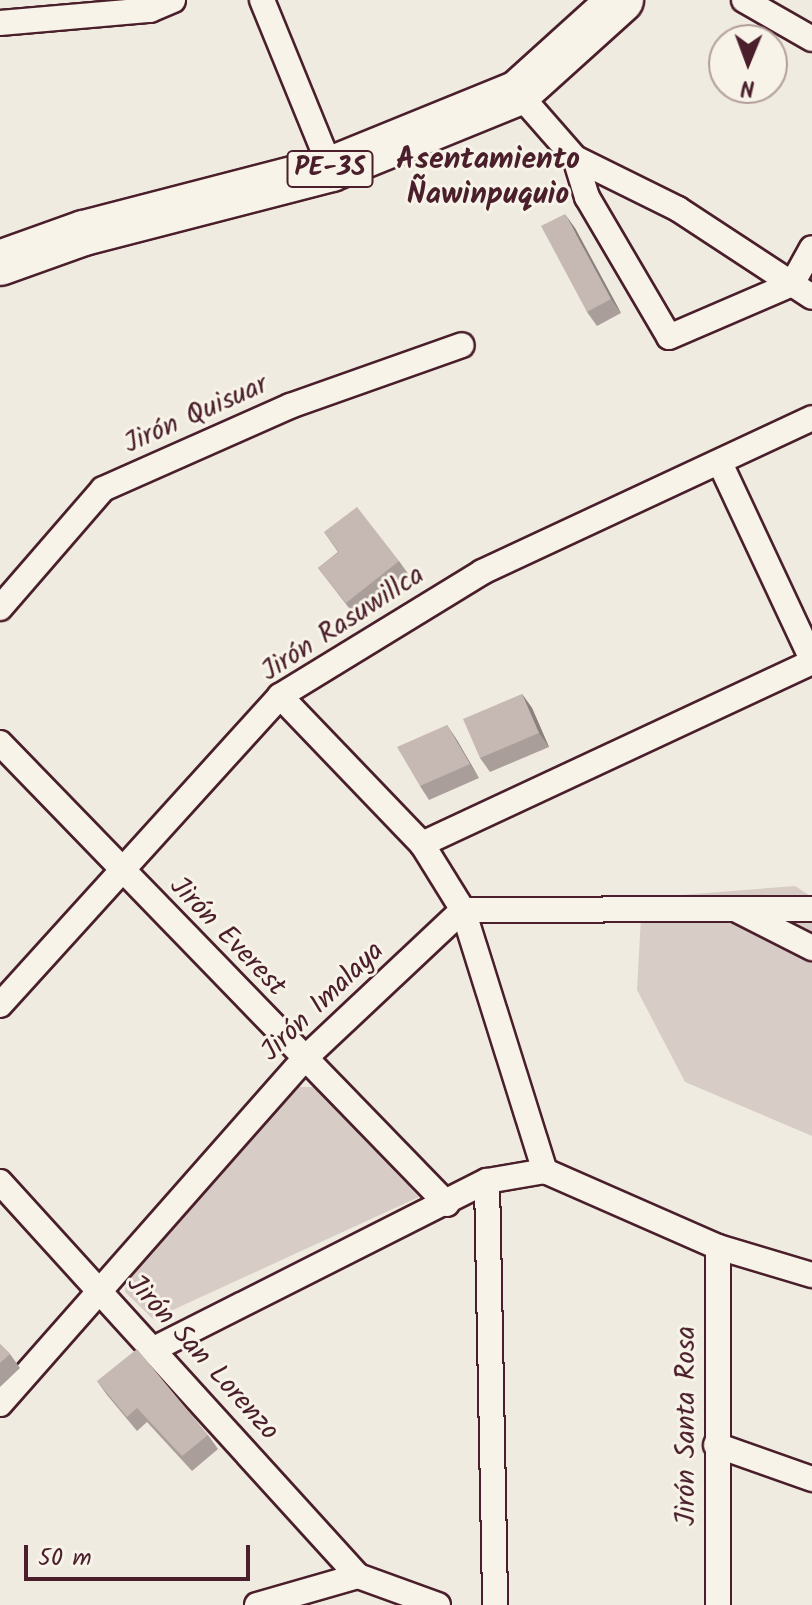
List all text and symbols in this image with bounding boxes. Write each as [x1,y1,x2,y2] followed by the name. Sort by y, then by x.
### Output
[708,24,788,104] north arrow
[740,69,755,104] text: N
[396,142,580,212] district label: Asentamiento Ñawinpuquio
[286,147,374,191] road number: PE-3S
[119,368,273,462] street label: Jirón Quisuar
[255,559,431,689] street label: Jirón Rasuwillca
[162,870,292,1004] street label: Jirón Everest
[254,935,392,1069] street label: Jirón Imalaya
[119,1268,285,1448] street label: Jirón San Lorenzo
[670,1326,704,1526] street label: Jirón Santa Rosa
[28,1529,254,1579] scale bar
[38,1539,92,1578] text: 50 m

